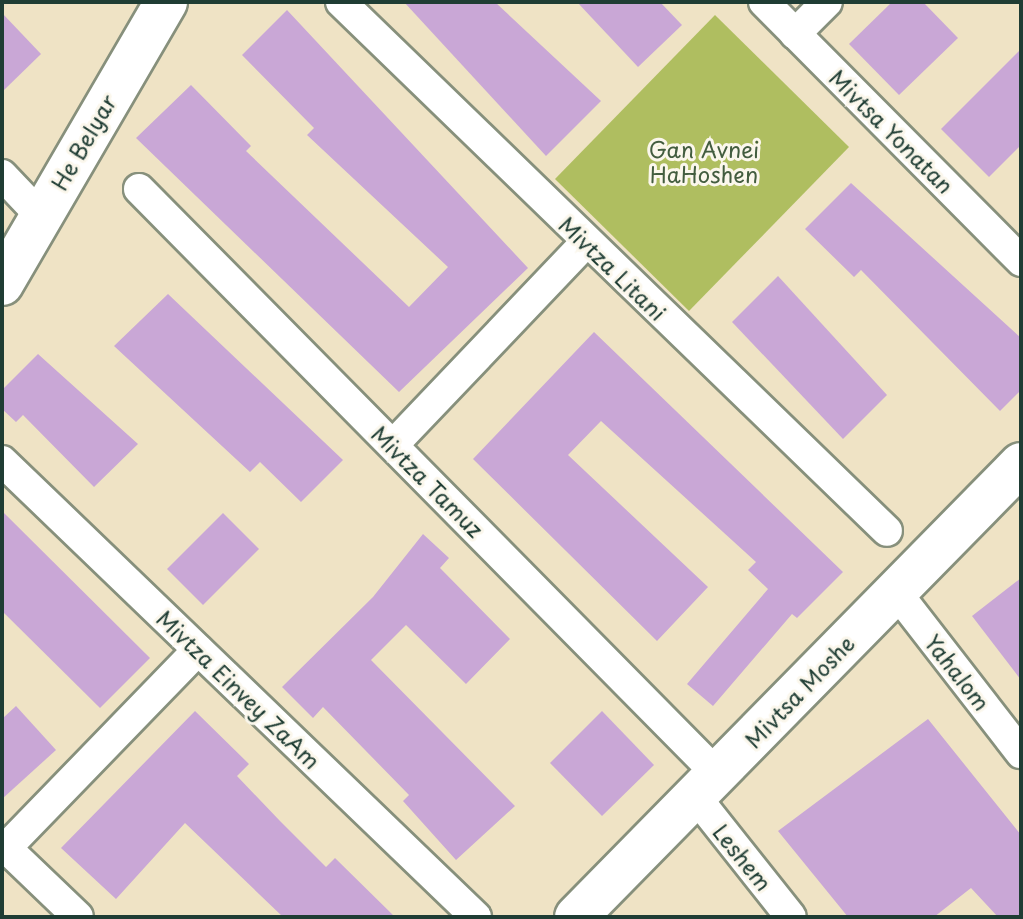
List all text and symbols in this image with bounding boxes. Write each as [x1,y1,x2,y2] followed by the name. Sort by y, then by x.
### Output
[824,63,960,199] street label: Mivtsa Yonatan
[45,89,121,195] street label: He BeIyar
[649,135,759,186] park label: Gan Avnei HaHoshen
[554,211,672,325] street label: Mivtza Litani
[367,420,489,542] street label: Mivtza Tamuz
[151,604,327,774] street label: Mivtza Einvey ZaAm
[739,629,859,753] street label: Mivtsa Moshe
[920,629,996,715] street label: Yahalom
[708,818,778,896] street label: Leshem

